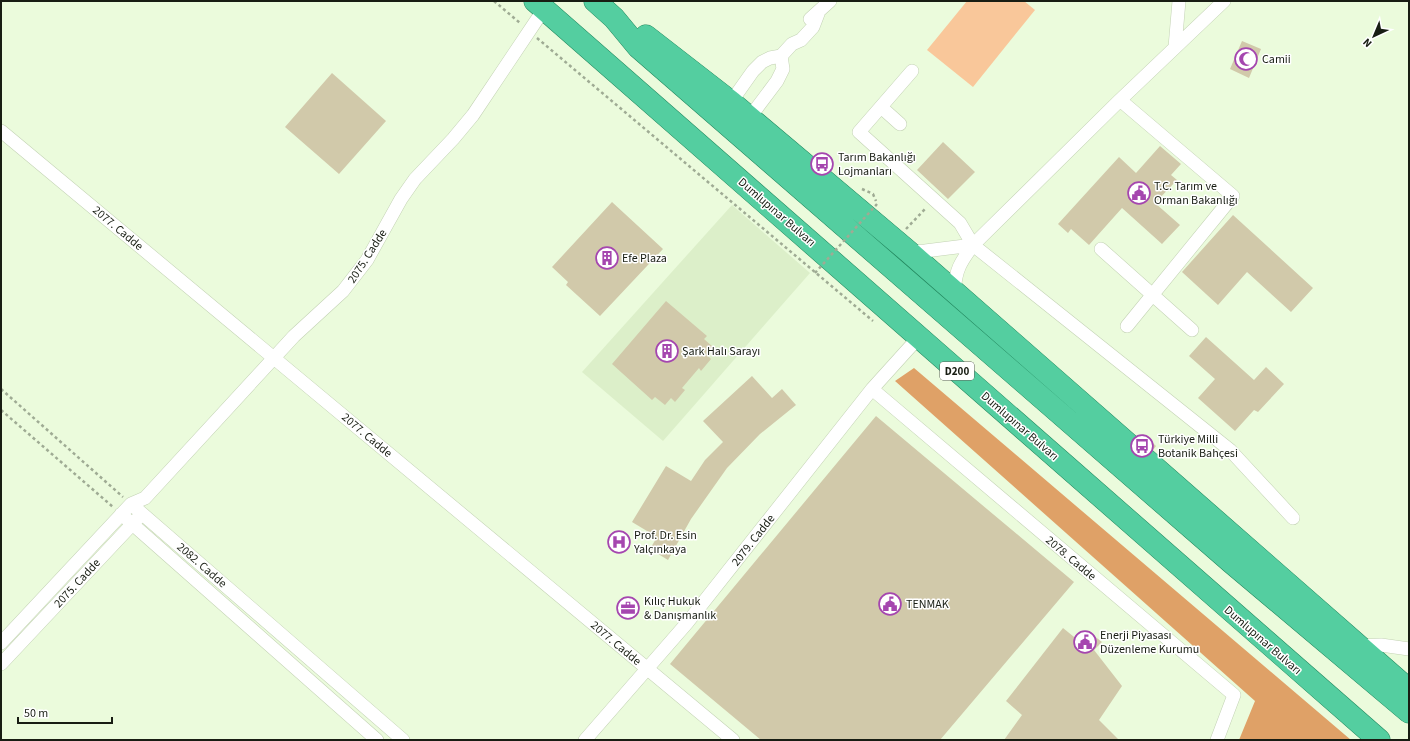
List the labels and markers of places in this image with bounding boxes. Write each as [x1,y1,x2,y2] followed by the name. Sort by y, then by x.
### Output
[1233,46,1259,72] mosque icon: Camii
[1262,51,1291,68] place label: Camii
[838,149,916,180] place label: Tarım Bakanlığı Lojmanları
[809,151,835,177] bus stop icon: Tarım Bakanlığı Lojmanları
[1154,178,1238,209] place label: T.C. Tarım ve Orman Bakanlığı
[1126,180,1152,206] public building icon: T.C. Tarım ve Orman Bakanlığı
[594,245,620,271] building icon: Efe Plaza
[622,250,667,267] place label: Efe Plaza
[654,338,680,364] building icon: Şark Halı Sarayı
[682,343,760,360] place label: Şark Halı Sarayı
[1158,431,1238,462] place label: Türkiye Milli Botanik Bahçesi
[1129,433,1155,459] bus stop icon: Türkiye Milli Botanik Bahçesi
[633,527,697,558] place label: Prof. Dr. Esin Yalçınkaya
[606,529,632,555] hospital icon: Prof. Dr. Esin Yalçınkaya
[877,591,903,617] public building icon: TENMAK
[644,593,716,624] place label: Kılıç Hukuk & Danışmanlık
[615,595,641,621] office icon: Kılıç Hukuk & Danışmanlık
[906,596,949,613] place label: TENMAK
[1100,627,1199,658] place label: Enerji Piyasası Düzenleme Kurumu
[1072,629,1098,655] public building icon: Enerji Piyasası Düzenleme Kurumu

